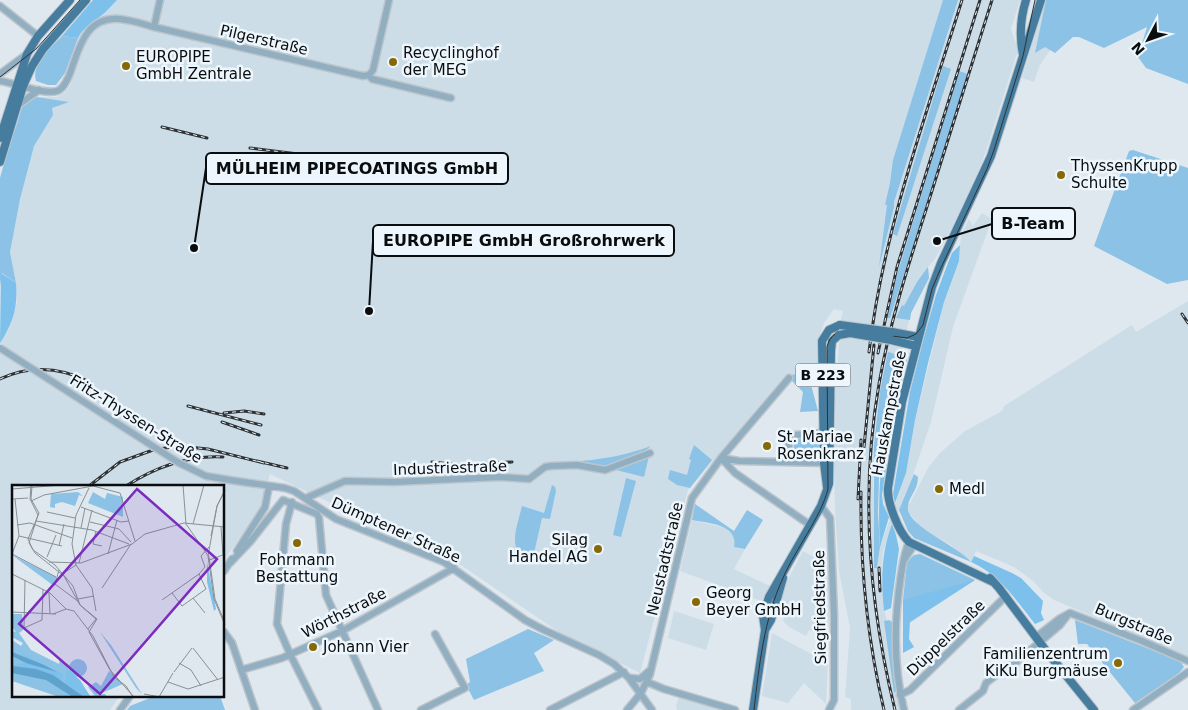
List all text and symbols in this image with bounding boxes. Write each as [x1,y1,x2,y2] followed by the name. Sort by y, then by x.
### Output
[1123,15,1173,65] north arrow
[218,21,310,59] street label: Pilgerstraße
[1128,39,1148,58] text: N
[403,44,499,79] place label: Recyclinghof der MEG
[136,48,251,83] place label: EUROPIPE GmbH Zentrale
[387,56,399,68] marker: Recyclinghof der MEG
[120,60,132,72] marker: EUROPIPE GmbH Zentrale
[206,153,508,184] callout: MÜLHEIM PIPECOATINGS GmbH
[1070,157,1177,192] place label: ThyssenKrupp Schulte
[216,159,498,178] text: MÜLHEIM PIPECOATINGS GmbH
[1055,169,1067,181] marker: ThyssenKrupp Schulte
[992,208,1075,239] callout: B-Team
[1001,214,1065,233] text: B-Team
[373,225,674,256] callout: EUROPIPE GmbH Großrohrwerk
[383,231,665,250] text: EUROPIPE GmbH Großrohrwerk
[868,349,910,477] street label: Hauskampstraße
[796,364,850,386] road number: B 223
[67,371,205,467] street label: Fritz-Thyssen-Straße
[777,428,864,463] place label: St. Mariae Rosenkranz
[761,440,773,452] marker: St. Mariae Rosenkranz
[393,457,507,479] street label: Industriestraße
[949,480,985,498] place label: Medl
[933,483,945,495] marker: Medl
[12,485,225,698] inset map
[329,493,463,567] street label: Dümptener Straße
[643,500,687,618] street label: Neustadtstraße
[509,531,588,566] place label: Silag Handel AG
[291,537,303,549] marker: Fohrmann Bestattung
[592,543,604,555] marker: Silag Handel AG
[810,550,830,664] street label: Siegfriedstraße
[256,551,338,586] place label: Fohrmann Bestattung
[299,584,389,642] street label: Wörthstraße
[706,584,802,619] place label: Georg Beyer GmbH
[690,596,702,608] marker: Georg Beyer GmbH
[903,596,989,680] street label: Düppelstraße
[1092,600,1176,648] street label: Burgstraße
[322,638,409,656] place label: Johann Vier
[307,641,319,653] marker: Johann Vier
[983,645,1108,680] place label: Familienzentrum KiKu Burgmäuse
[1112,657,1124,669] marker: Familienzentrum KiKu Burgmäuse

